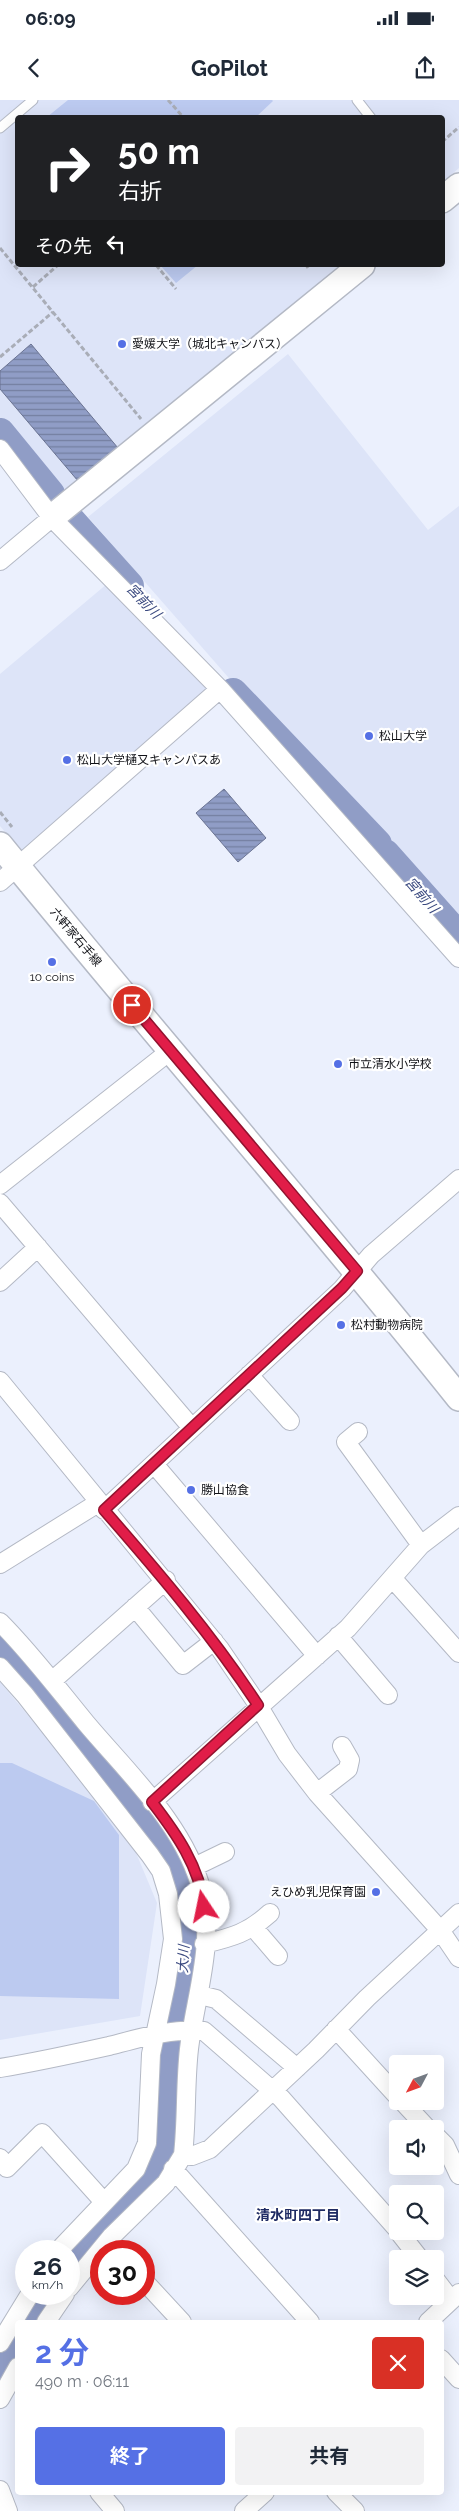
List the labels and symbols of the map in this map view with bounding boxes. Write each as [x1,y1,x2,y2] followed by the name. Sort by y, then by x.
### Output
[132,337,288,351] place label: 愛媛大学（城北キャンパス）
[116,338,128,350] marker: 愛媛大学（城北キャンパス）
[124,580,166,623] water label: 宮前川
[379,729,427,743] place label: 松山大学
[363,730,375,742] marker: 松山大学
[77,753,221,767] place label: 松山大学樋又キャンパスあ
[61,754,73,766] marker: 松山大学樋又キャンパスあ
[402,874,443,918] water label: 宮前川
[47,905,105,969] street label: 六軒家石手線
[46,956,58,968] marker: 10 coins
[30,970,75,984] place label: 10 coins
[111,984,153,1026] pin
[348,1057,432,1071] place label: 市立清水小学校
[332,1058,344,1070] marker: 市立清水小学校
[351,1318,423,1332] place label: 松村動物病院
[335,1319,347,1331] marker: 松村動物病院
[201,1483,249,1497] place label: 勝山協食
[185,1484,197,1496] marker: 勝山協食
[177,1880,229,1932] position arrow
[270,1885,366,1899] place label: えひめ乳児保育園
[370,1886,382,1898] marker: えひめ乳児保育園
[174,1943,192,1973] water label: 大川
[389,2055,444,2110] north arrow
[256,2207,340,2223] district label: 清水町四丁目
[90,2240,155,2305] speed limit sign: 30

